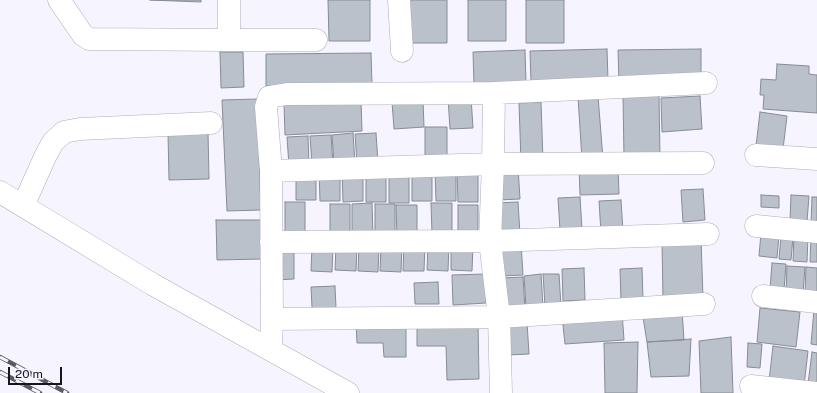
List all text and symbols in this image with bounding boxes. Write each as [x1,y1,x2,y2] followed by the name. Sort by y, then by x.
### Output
[10,359,64,385] scale bar
[15,367,43,381] text: 20 m

